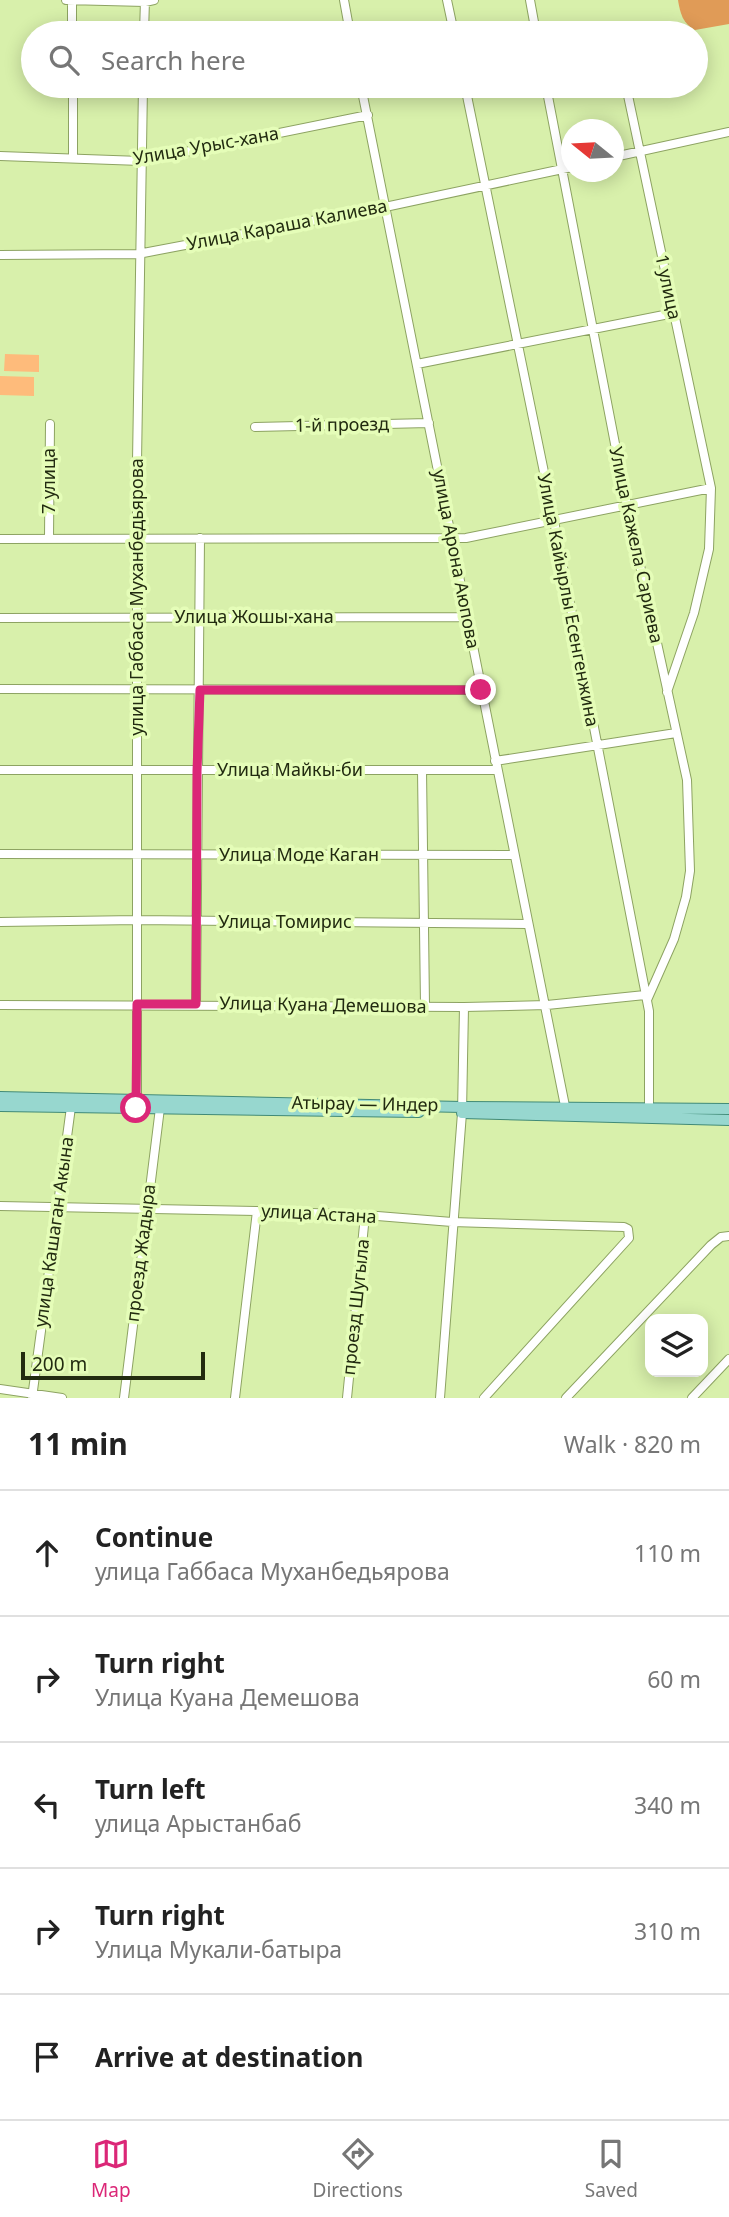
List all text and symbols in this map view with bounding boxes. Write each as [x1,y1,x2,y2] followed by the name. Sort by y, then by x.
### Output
[21,21,708,98] search box
[45,41,83,79] icon: search
[101,42,246,78] text: Search here
[561,119,624,182] north arrow
[131,120,281,170] street label: Улица Урыс-хана
[185,193,389,255] street label: Улица Караша Калиева
[650,252,688,322] street label: 1 улица
[295,411,389,437] street label: 1-й проезд
[604,444,670,645] street label: Улица Кажела Сариева
[36,448,60,514] street label: 7 улица
[124,458,148,736] street label: улица Габбаса Муханбедьярова
[428,467,486,651] street label: улица Арона Аюпова
[533,471,605,729] street label: Улица Кайырлы Есенгенжина
[174,604,334,628] street label: Улица Жошы-хана
[465,674,496,705] route end
[217,757,363,781] street label: Улица Майкы-би
[219,842,379,866] street label: Улица Моде Каган
[218,909,352,933] street label: Улица Томирис
[219,990,427,1018] street label: Улица Куана Демешова
[291,1090,439,1116] street label: Атырау — Индер
[120,1092,151,1123] route start
[28,1135,78,1329] street label: улица Кашаган Акына
[120,1183,160,1323] street label: проезд Жадыра
[261,1198,377,1228] street label: улица Астана
[336,1238,374,1376] street label: проезд Шугыла
[645,1314,708,1377] map controls
[645,1314,708,1377] button: layers
[21,1349,205,1381] scale bar
[32,1351,87,1377] text: 200 m
[28,1423,128,1464] text: 11 min
[564,1428,701,1460] text: Walk · 820 m
[95,1519,213,1555] text: Continue
[28,1534,66,1572] icon: ahead
[634,1537,701,1569] text: 110 m
[95,1555,450,1587] text: улица Габбаса Муханбедьярова
[95,1645,225,1681] text: Turn right
[28,1660,66,1698] icon: right
[647,1663,701,1695] text: 60 m
[95,1681,360,1713] text: Улица Куана Демешова
[95,1771,206,1807] text: Turn left
[28,1786,66,1824] icon: left
[634,1789,701,1821] text: 340 m
[95,1807,302,1839] text: улица Арыстанбаб
[95,1897,225,1933] text: Turn right
[28,1912,66,1950] icon: right
[634,1915,701,1947] text: 310 m
[95,1933,342,1965] text: Улица Мукали-батыра
[28,2038,66,2076] icon: arrive
[95,2039,364,2075] text: Arrive at destination
[91,2135,131,2203] tab: Map
[313,2135,403,2203] tab: Directions
[585,2135,638,2203] tab: Saved

